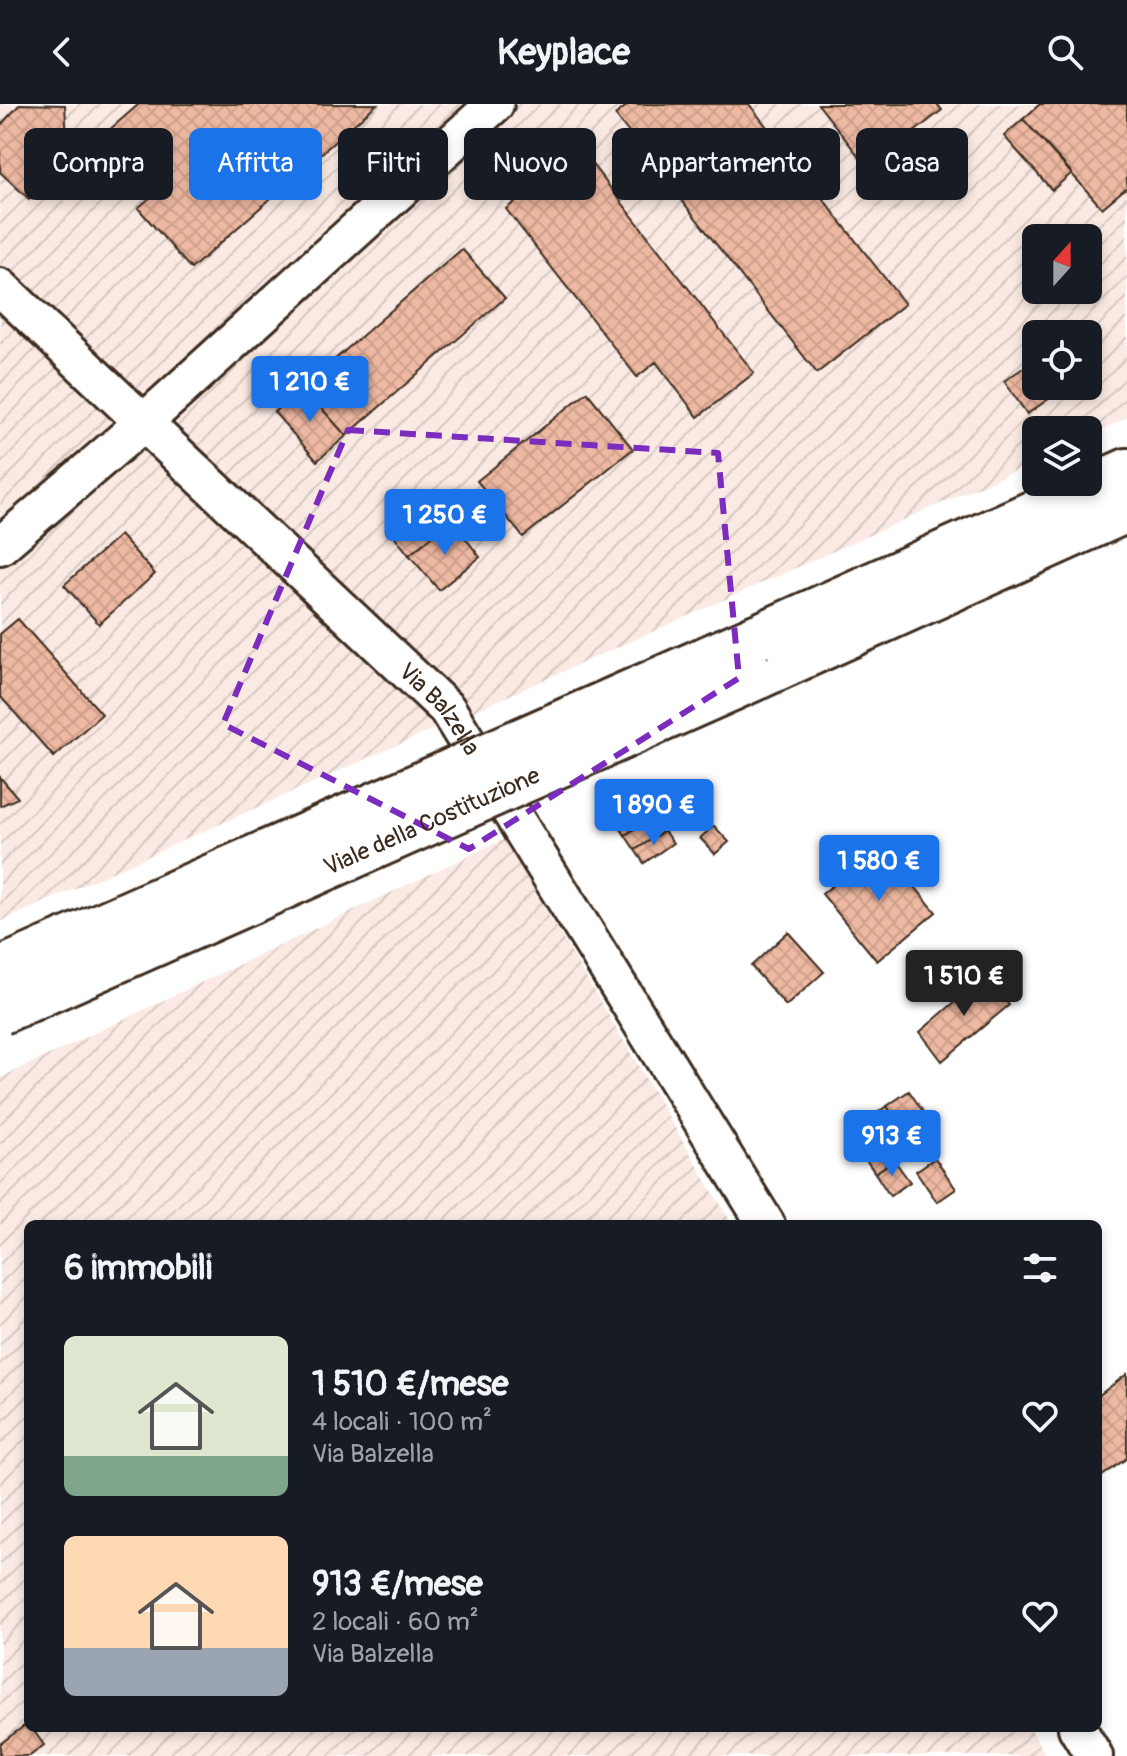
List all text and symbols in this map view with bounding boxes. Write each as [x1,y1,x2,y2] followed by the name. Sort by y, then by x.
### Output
[40,30,84,74] icon: back
[497,30,630,75] text: Keyplace
[1043,30,1087,74] icon: search
[24,128,173,200] chip: Compra
[189,128,322,200] chip: Affitta
[338,128,448,200] chip: Filtri
[464,128,596,200] chip: Nuovo
[612,128,840,200] chip: Appartamento
[856,128,968,200] chip: Casa
[1022,224,1102,304] north arrow
[1022,224,1102,496] map controls
[1022,320,1102,400] button: locate
[236,356,384,424] pin: 1 210 €
[269,366,351,398] text: 1 210 €
[1022,416,1102,496] button: layers
[371,489,519,557] pin: 1 250 €
[403,499,488,531] text: 1 250 €
[392,657,486,761] street label: Via Balzella
[319,761,545,882] street label: Viale della Costituzione
[580,779,728,847] pin: 1 890 €
[613,789,695,821] text: 1 890 €
[805,835,953,903] pin: 1 580 €
[837,845,921,877] text: 1 580 €
[890,950,1038,1018] pin: 1 510 €
[924,960,1004,992] text: 1 510 €
[836,1110,948,1178] pin: 913 €
[862,1120,922,1152] text: 913 €
[1018,1246,1062,1290] icon: filters
[64,1247,212,1290] text: 6 immobili
[312,1363,509,1406] text: 1 510 €/mese
[128,1368,224,1464] icon: home
[1018,1394,1062,1438] icon: heart
[312,1406,492,1438] text: 4 locali · 100 m²
[312,1438,434,1470] text: Via Balzella
[312,1563,483,1606] text: 913 €/mese
[128,1568,224,1664] icon: home
[1018,1594,1062,1638] icon: heart
[312,1606,479,1638] text: 2 locali · 60 m²
[312,1638,434,1670] text: Via Balzella

